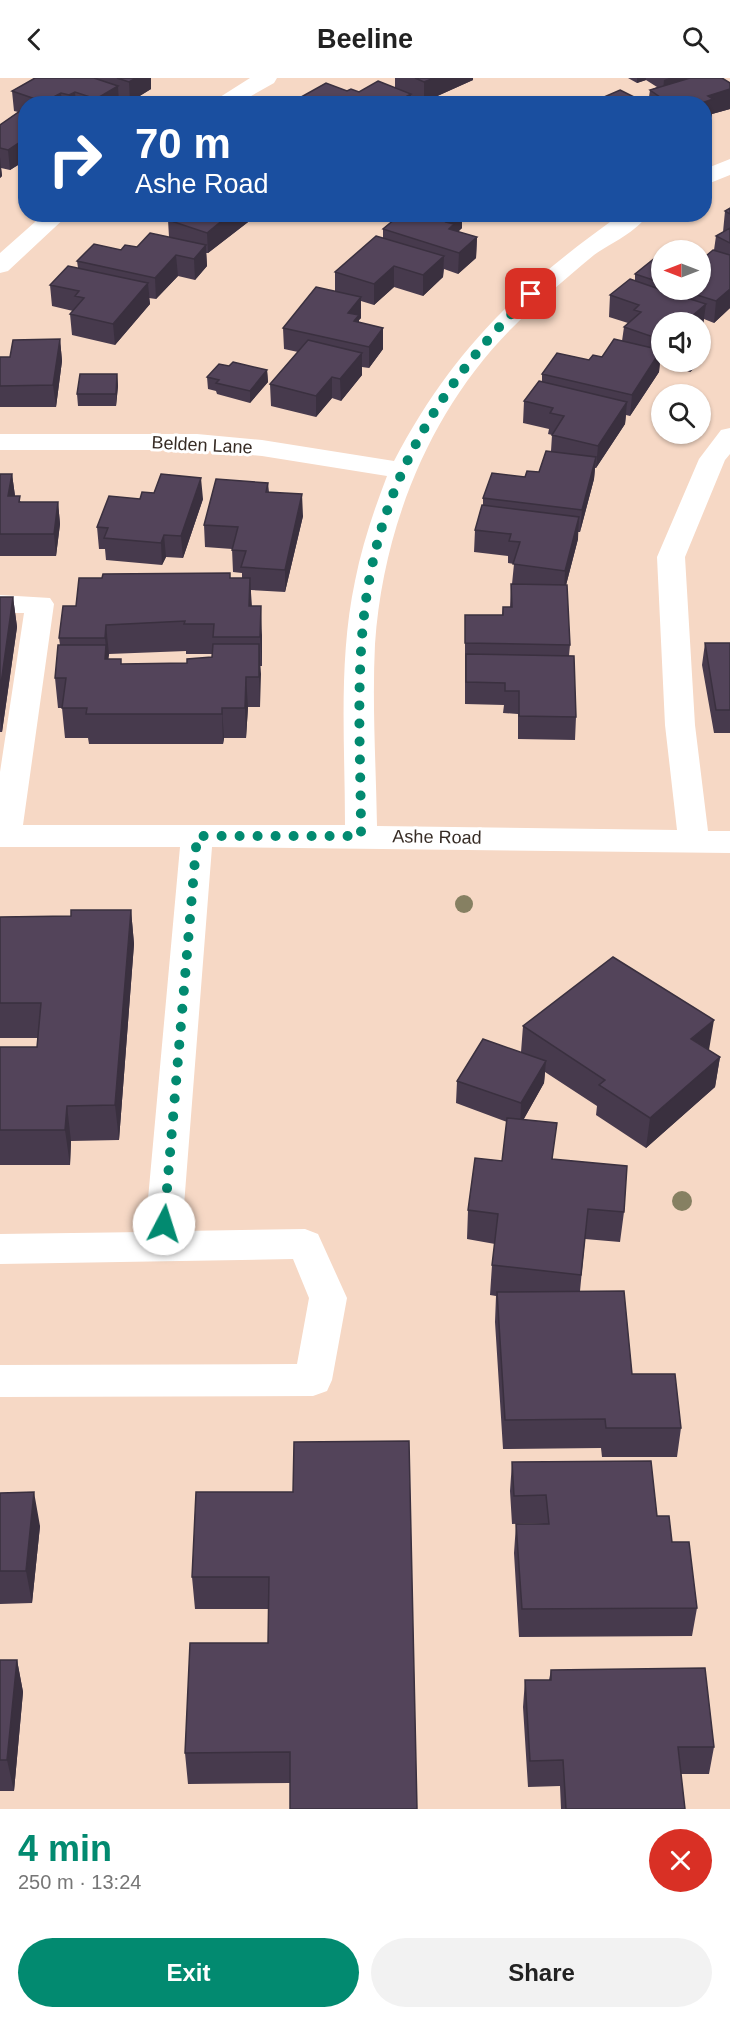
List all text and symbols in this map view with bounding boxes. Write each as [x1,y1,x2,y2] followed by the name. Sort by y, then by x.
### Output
[18,23,51,56] icon: back
[679,23,712,56] icon: search
[317,24,413,54] text: Beeline
[36,120,114,198] icon: right
[135,120,231,167] text: 70 m
[135,169,269,199] text: Ashe Road
[651,240,711,300] north arrow
[651,240,711,444] map controls
[505,268,556,319] pin
[514,277,547,310] icon: arrive
[651,312,711,372] button: sound
[651,384,711,444] button: search
[151,432,253,458] street label: Belden Lane
[392,826,482,848] street label: Ashe Road
[132,1192,196,1256] position arrow
[18,1828,112,1869] text: 4 min
[649,1829,712,1892] button: close
[18,1871,141,1893] text: 250 m · 13:24
[18,1938,359,2007] button: Exit
[371,1938,712,2007] button: Share

